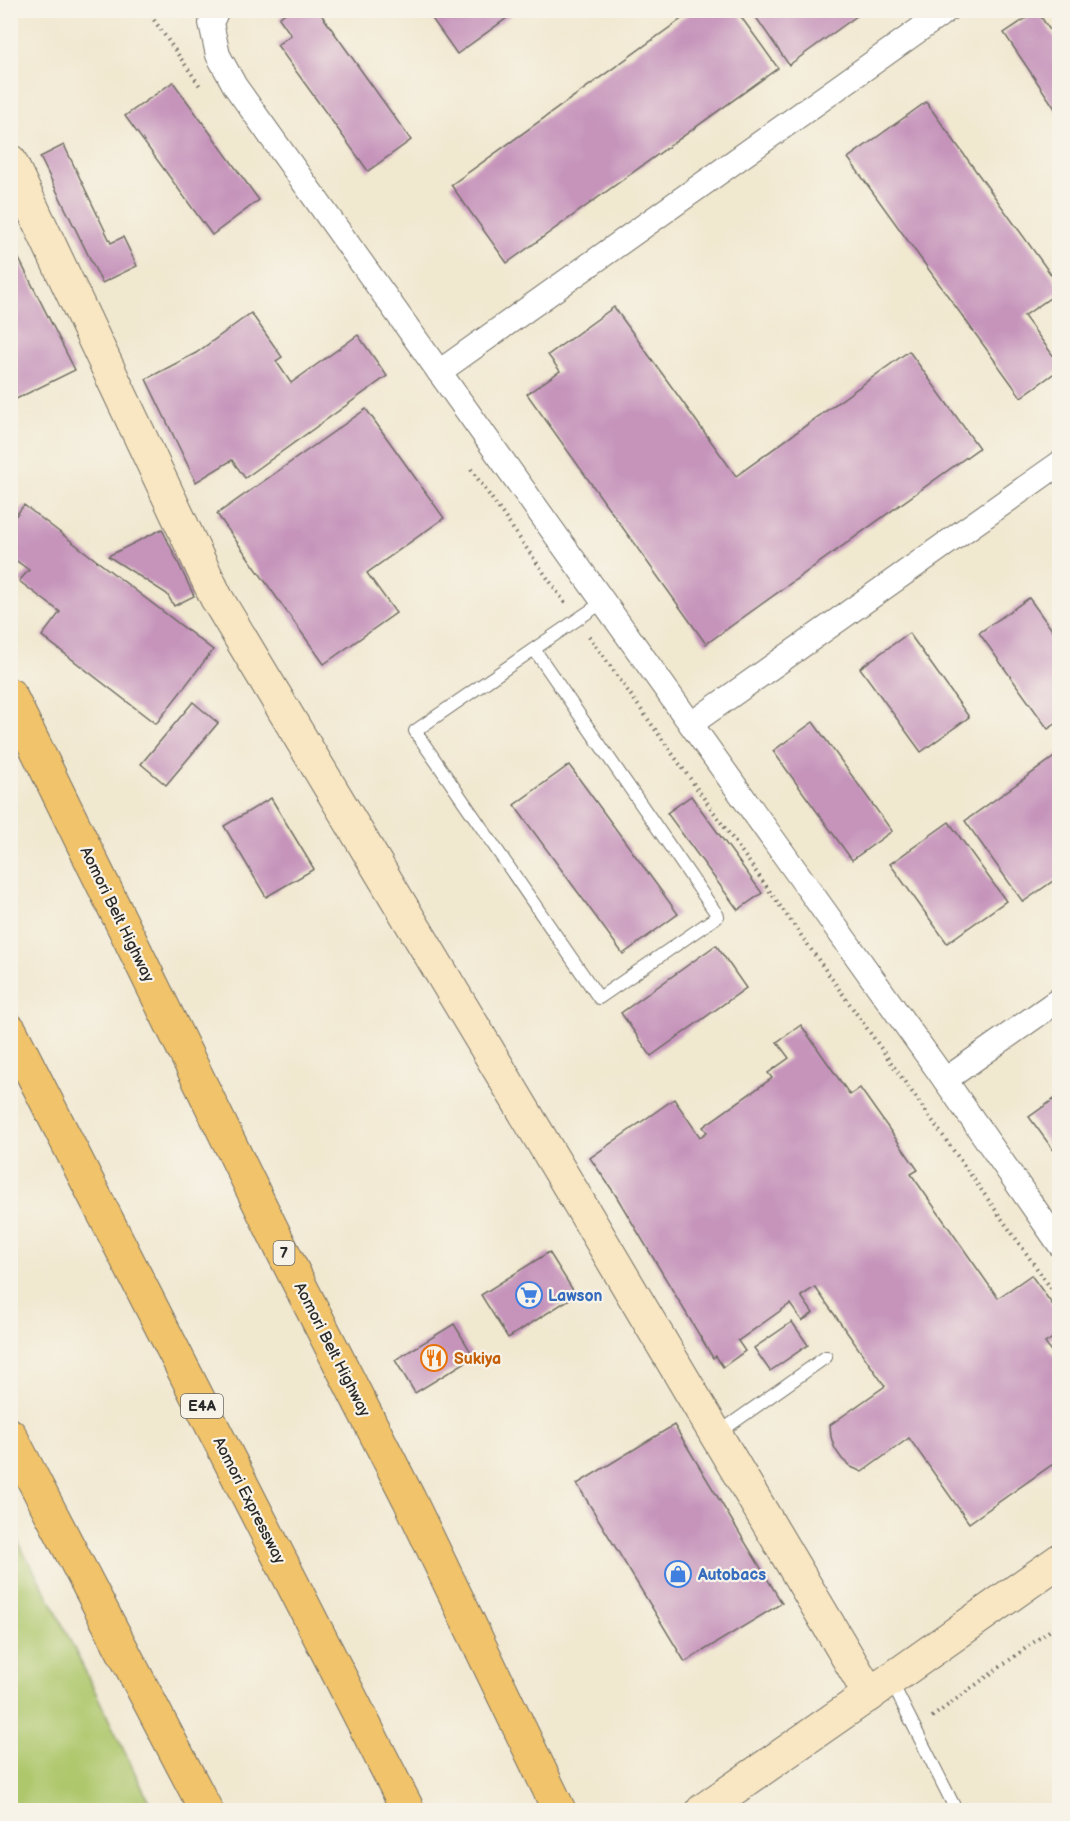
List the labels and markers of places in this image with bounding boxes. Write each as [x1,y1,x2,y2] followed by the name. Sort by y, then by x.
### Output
[514,1280,544,1310] supermarket icon: Lawson
[548,1287,603,1306] place label: Lawson
[419,1343,449,1373] restaurant icon: Sukiya
[454,1350,501,1369] place label: Sukiya
[663,1559,693,1589] shop icon: Autobacs
[697,1566,766,1585] place label: Autobacs

